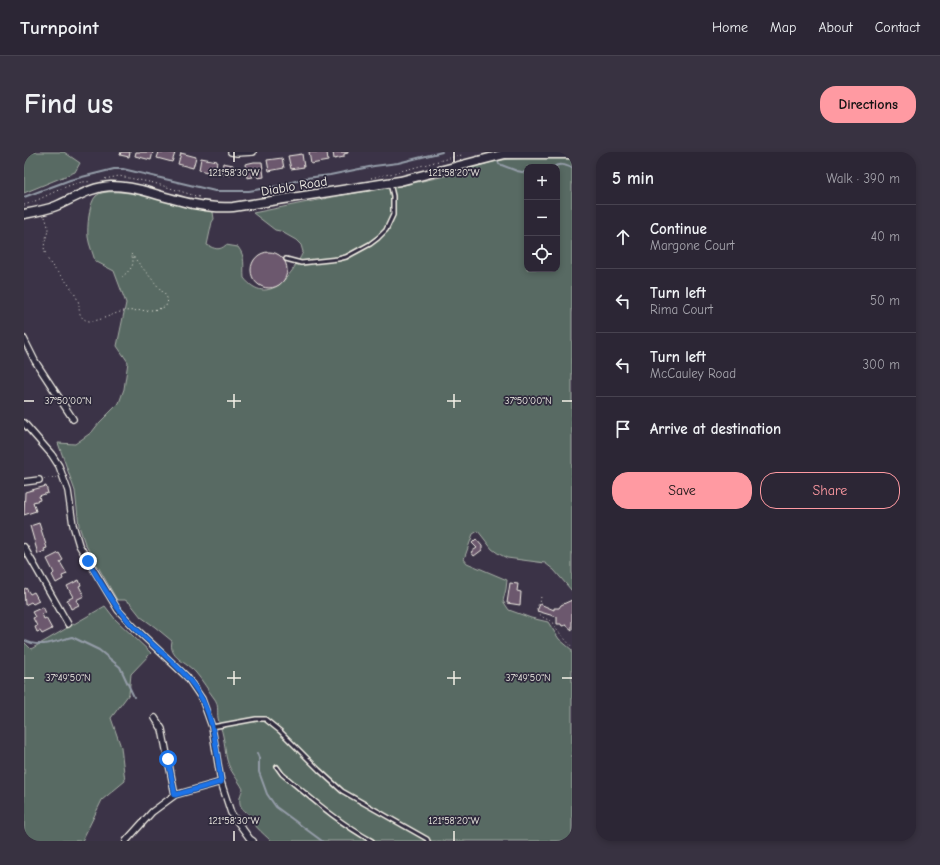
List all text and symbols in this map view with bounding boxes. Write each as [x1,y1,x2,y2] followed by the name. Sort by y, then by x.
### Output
[20,17,99,39] text: Turnpoint
[712,19,748,36] text: Home
[770,19,796,36] text: Map
[818,19,853,36] text: About
[875,19,920,36] text: Contact
[820,86,916,123] button: Directions
[24,88,113,120] text: Find us
[524,164,560,272] map controls
[524,164,560,200] button: +
[209,167,260,179] text: 121°58'30"W
[429,167,480,179] text: 121°58'20"W
[612,169,654,188] text: 5 min
[826,171,900,186] text: Walk · 390 m
[260,173,328,199] street label: Diablo Road
[524,200,560,236] button: −
[650,220,707,238] text: Continue
[612,226,634,248] icon: ahead
[871,229,900,244] text: 40 m
[524,236,560,272] button: locate
[650,238,735,253] text: Margone Court
[650,284,706,302] text: Turn left
[612,290,634,312] icon: left
[870,293,900,308] text: 50 m
[650,302,713,317] text: Rima Court
[650,348,706,366] text: Turn left
[612,354,634,376] icon: left
[862,357,900,372] text: 300 m
[650,366,736,381] text: McCauley Road
[44,395,92,407] text: 37°50'00"N
[504,395,552,407] text: 37°50'00"N
[612,418,634,440] icon: arrive
[650,420,781,438] text: Arrive at destination
[612,472,752,509] button: Save
[760,472,900,509] button: Share
[79,552,97,570] route end
[45,672,91,684] text: 37°49'50"N
[505,672,551,684] text: 37°49'50"N
[159,750,177,768] route start
[209,815,260,827] text: 121°58'30"W
[429,815,480,827] text: 121°58'20"W

